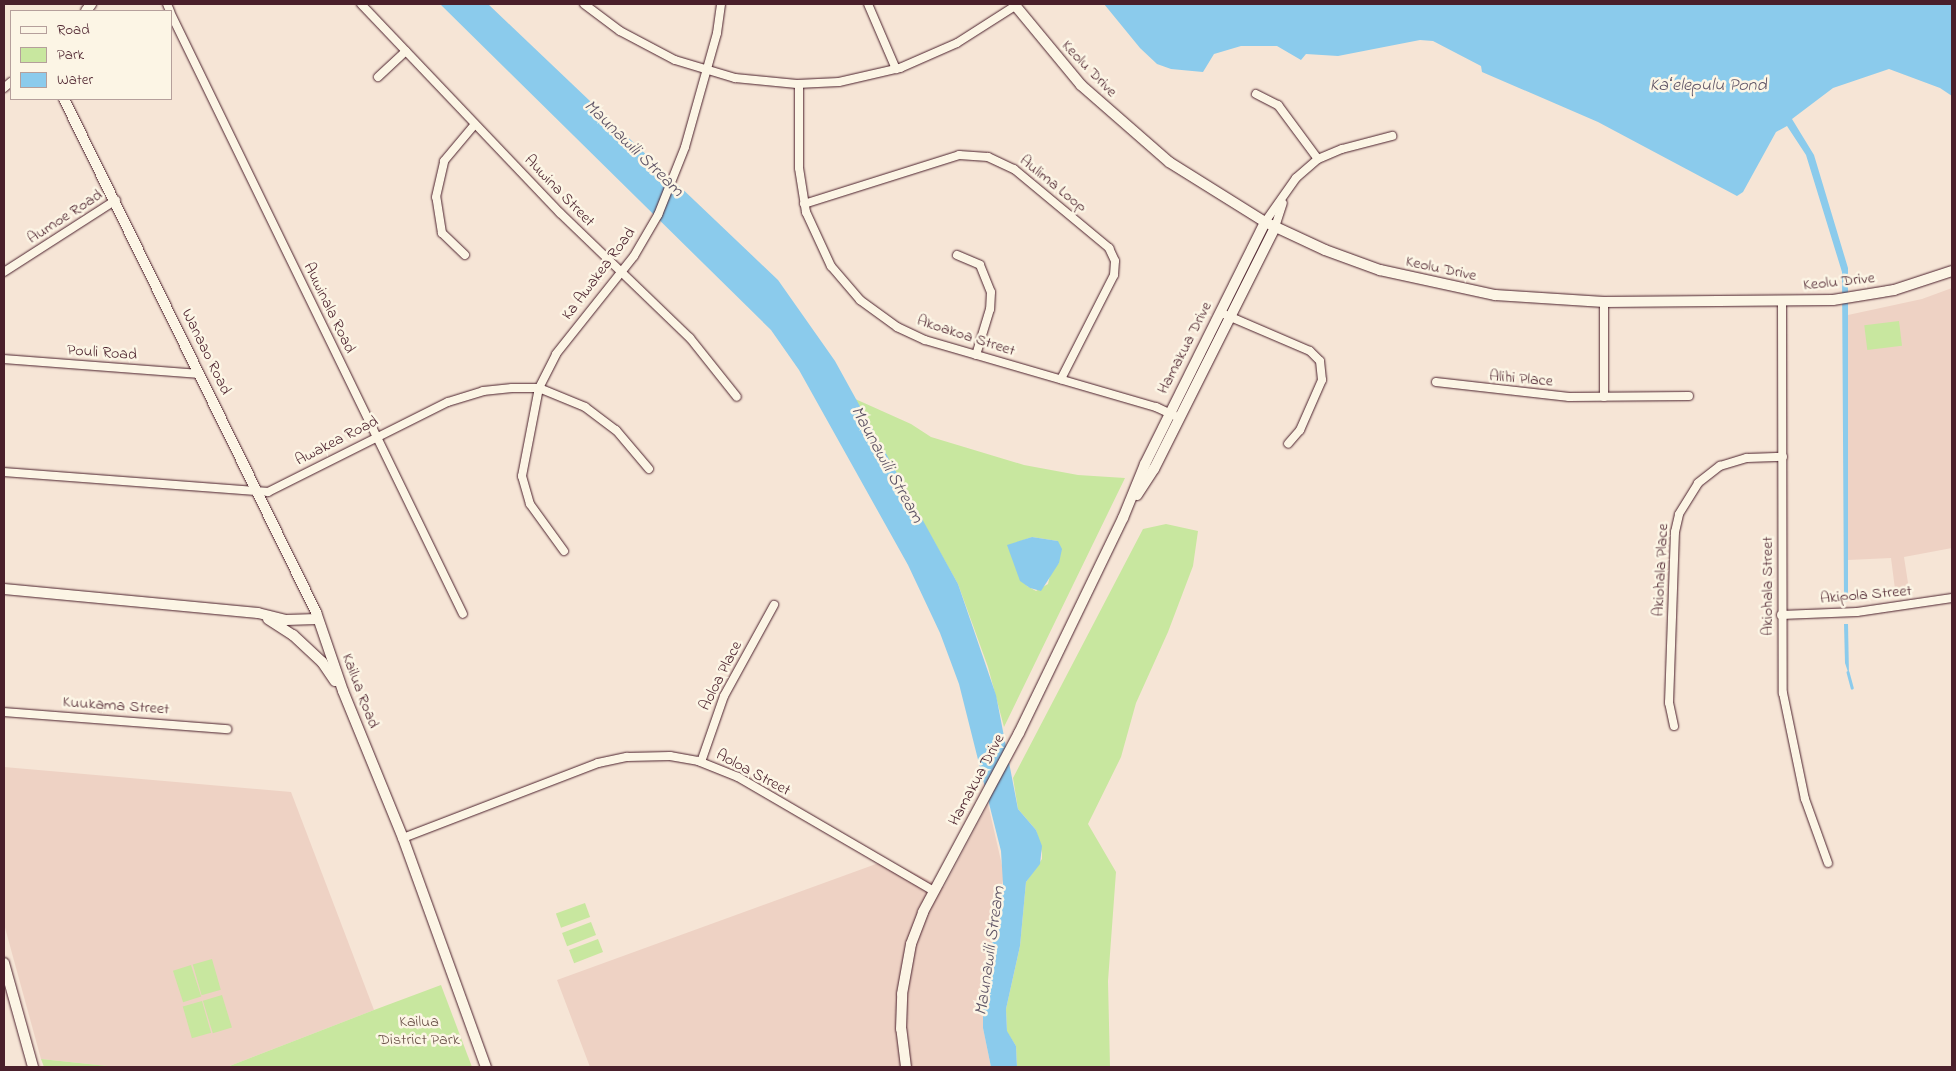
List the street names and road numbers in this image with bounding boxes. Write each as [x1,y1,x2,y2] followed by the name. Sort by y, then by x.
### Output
[1057,36,1121,102] street label: Keolu Drive
[520,151,598,231] street label: Auwina Street
[1016,151,1090,217] street label: Aulima Loop
[24,186,106,248] street label: Aumoe Road
[558,224,640,324] street label: Ka Awakea Road
[1404,252,1478,286] street label: Keolu Drive
[299,259,359,357] street label: Auwinala Road
[1802,269,1876,295] street label: Keolu Drive
[1153,299,1217,397] street label: Hamakua Drive
[177,306,235,398] street label: Wanaao Road
[914,311,1018,361] street label: Akoakoa Street
[66,341,138,365] street label: Pouli Road
[1488,367,1554,391] street label: Alihi Place
[292,412,382,470] street label: Awakea Road
[1649,523,1673,617] street label: Akiohala Place
[1758,536,1778,636] street label: Akiohala Street
[1819,581,1913,609] street label: Akipola Street
[695,638,747,714] street label: Aoloa Place
[337,651,383,731] street label: Kailua Road
[62,693,170,719] street label: Kuukama Street
[945,731,1009,829] street label: Hamakua Drive
[712,745,794,801] street label: Aoloa Street

